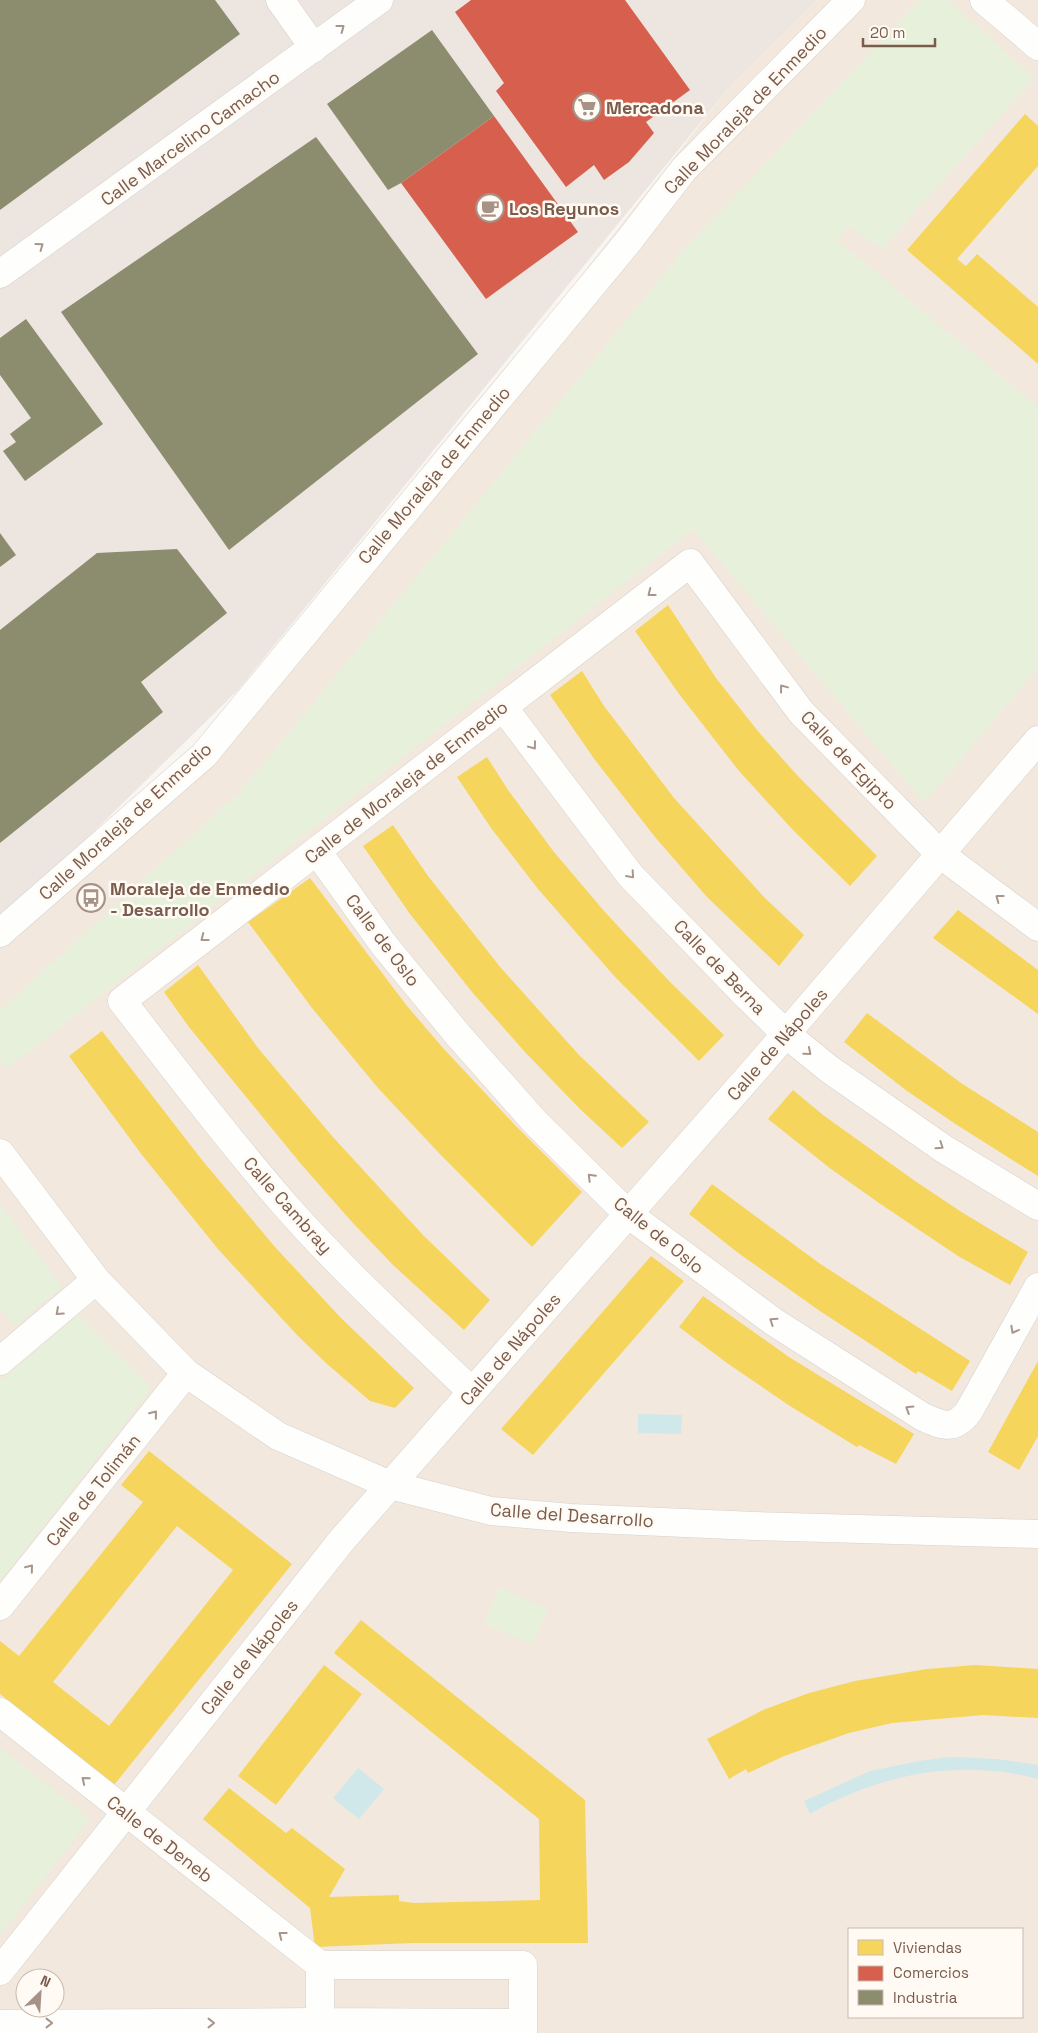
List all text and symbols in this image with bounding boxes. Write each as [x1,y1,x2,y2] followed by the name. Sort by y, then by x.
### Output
[863,15,936,47] scale bar
[658,21,832,199] street label: Calle Moraleja de Enmedio
[870,23,905,42] text: 20 m
[335,25,344,33] one-way arrow
[96,65,284,211] street label: Calle Marcelino Camacho
[572,92,602,122] supermarket icon: Mercadona
[606,96,704,119] place label: Mercadona
[475,193,505,223] cafe icon: Los Reyunos
[509,197,619,220] place label: Los Reyunos
[34,243,43,252] one-way arrow
[353,381,515,569] street label: Calle Moraleja de Enmedio
[648,587,657,595] one-way arrow
[780,684,789,694] one-way arrow
[300,695,512,869] street label: Calle de Moraleja de Enmedio
[796,706,902,814] street label: Calle de Egipto
[34,737,216,905] street label: Calle Moraleja de Enmedio
[527,740,535,749] one-way arrow
[626,870,635,879] one-way arrow
[110,877,290,921] place label: Moraleja de Enmedio - Desarrollo
[76,883,106,913] bus stop icon: Moraleja de Enmedio - Desarrollo
[341,889,425,991] street label: Calle de Oslo
[995,895,1005,904] one-way arrow
[669,915,771,1019] street label: Calle de Berna
[200,932,210,941] one-way arrow
[722,983,832,1105] street label: Calle de Nápoles
[802,1046,811,1054] one-way arrow
[935,1140,944,1149] one-way arrow
[238,1152,338,1258] street label: Calle Cambray
[588,1174,597,1183] one-way arrow
[609,1191,709,1279] street label: Calle de Oslo
[455,1288,565,1410] street label: Calle de Nápoles
[56,1306,65,1315] one-way arrow
[769,1318,779,1327] one-way arrow
[1011,1325,1021,1334] one-way arrow
[906,1406,915,1416] one-way arrow
[149,1410,158,1419] one-way arrow
[41,1429,145,1551] street label: Calle de Tolimán
[489,1498,655,1532] street label: Calle del Desarrollo
[25,1564,34,1573] one-way arrow
[195,1594,303,1720] street label: Calle de Nápoles
[82,1777,91,1785] one-way arrow
[102,1790,218,1888] street label: Calle de Deneb
[848,1928,1023,2018] legend
[279,1932,288,1940] one-way arrow
[893,1938,962,1957] text: Viviendas
[893,1963,969,1982] text: Comercios
[15,1968,65,2018] north arrow
[37,1971,54,1991] text: N
[893,1988,958,2007] text: Industria
[45,2018,53,2029] one-way arrow
[208,2018,215,2028] one-way arrow

